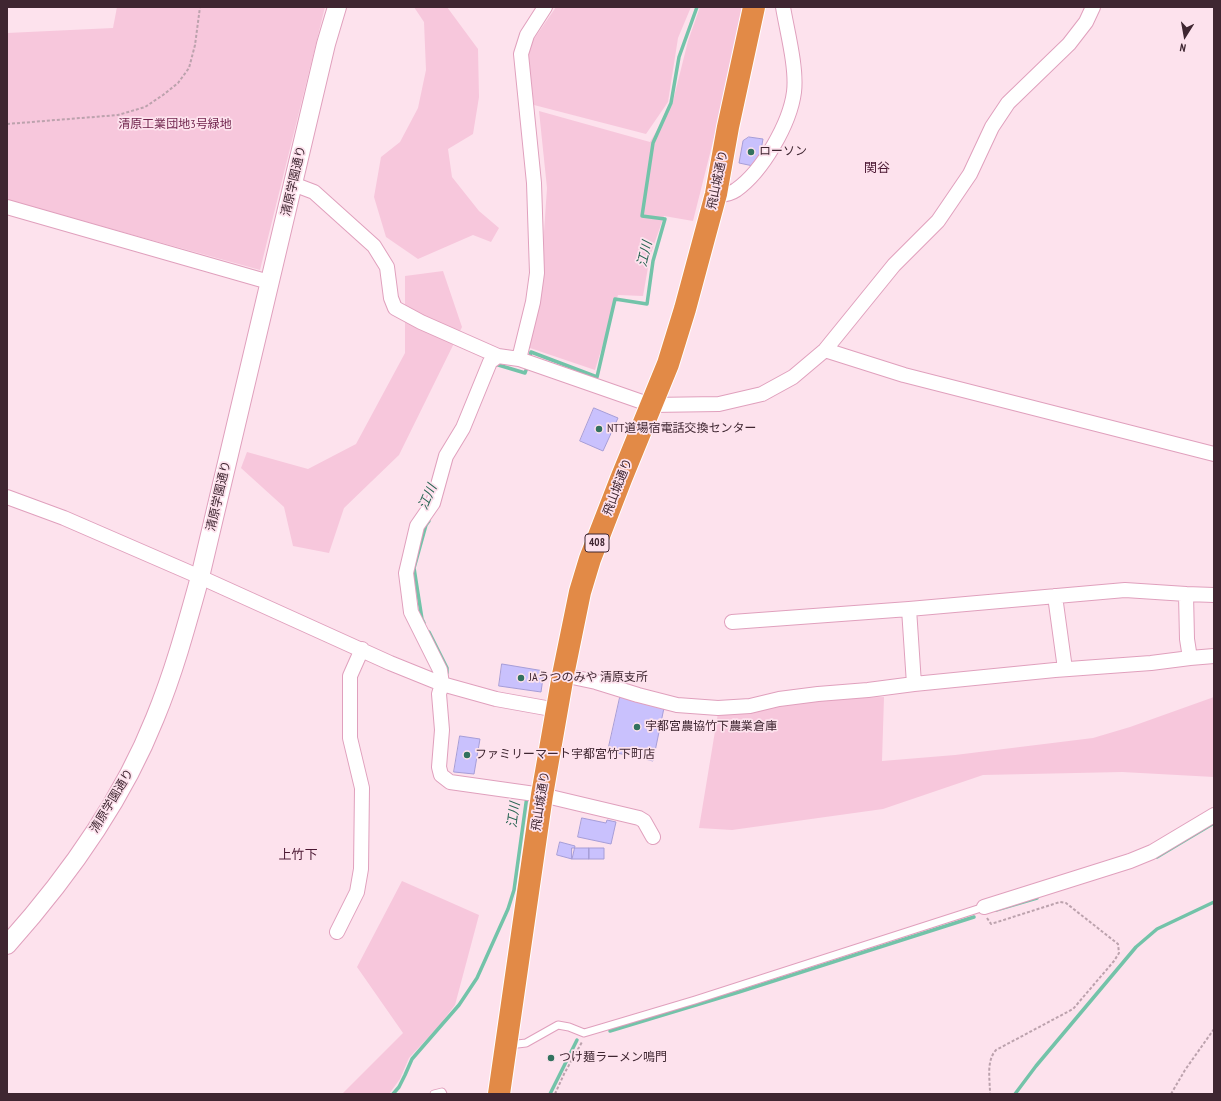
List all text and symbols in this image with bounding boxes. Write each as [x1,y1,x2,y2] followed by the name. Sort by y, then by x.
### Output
[1165,16,1205,56] north arrow
[1178,40,1187,55] text: N
[118,118,232,132] park label: 清原工業団地3号緑地
[279,144,309,218] street label: 清原学園通り
[759,145,807,159] place label: ローソン
[746,147,756,157] marker: ローソン
[705,149,731,211] street label: 飛山城通り
[864,160,890,176] district label: 関谷
[634,240,656,268] water label: 江川
[607,422,756,436] place label: NTT道場宿電話交換センター
[594,424,604,434] marker: NTT道場宿電話交換センター
[601,456,635,518] street label: 飛山城通り
[204,459,234,533] street label: 清原学園通り
[416,482,440,512] water label: 江川
[585,534,609,552] road number: 408
[529,671,648,685] place label: JAうつのみや 清原支所
[516,673,526,683] marker: JAうつのみや 清原支所
[645,720,777,734] place label: 宇都宮農協竹下農業倉庫
[632,722,642,732] marker: 宇都宮農協竹下農業倉庫
[475,748,655,762] place label: ファミリーマート宇都宮竹下町店
[462,750,472,760] marker: ファミリーマート宇都宮竹下町店
[87,766,137,836] street label: 清原学園通り
[529,770,553,832] street label: 飛山城通り
[505,801,523,829] water label: 江川
[279,847,317,863] district label: 上竹下
[559,1051,667,1065] place label: つけ麺ラーメン鳴門
[546,1053,556,1063] marker: つけ麺ラーメン鳴門

